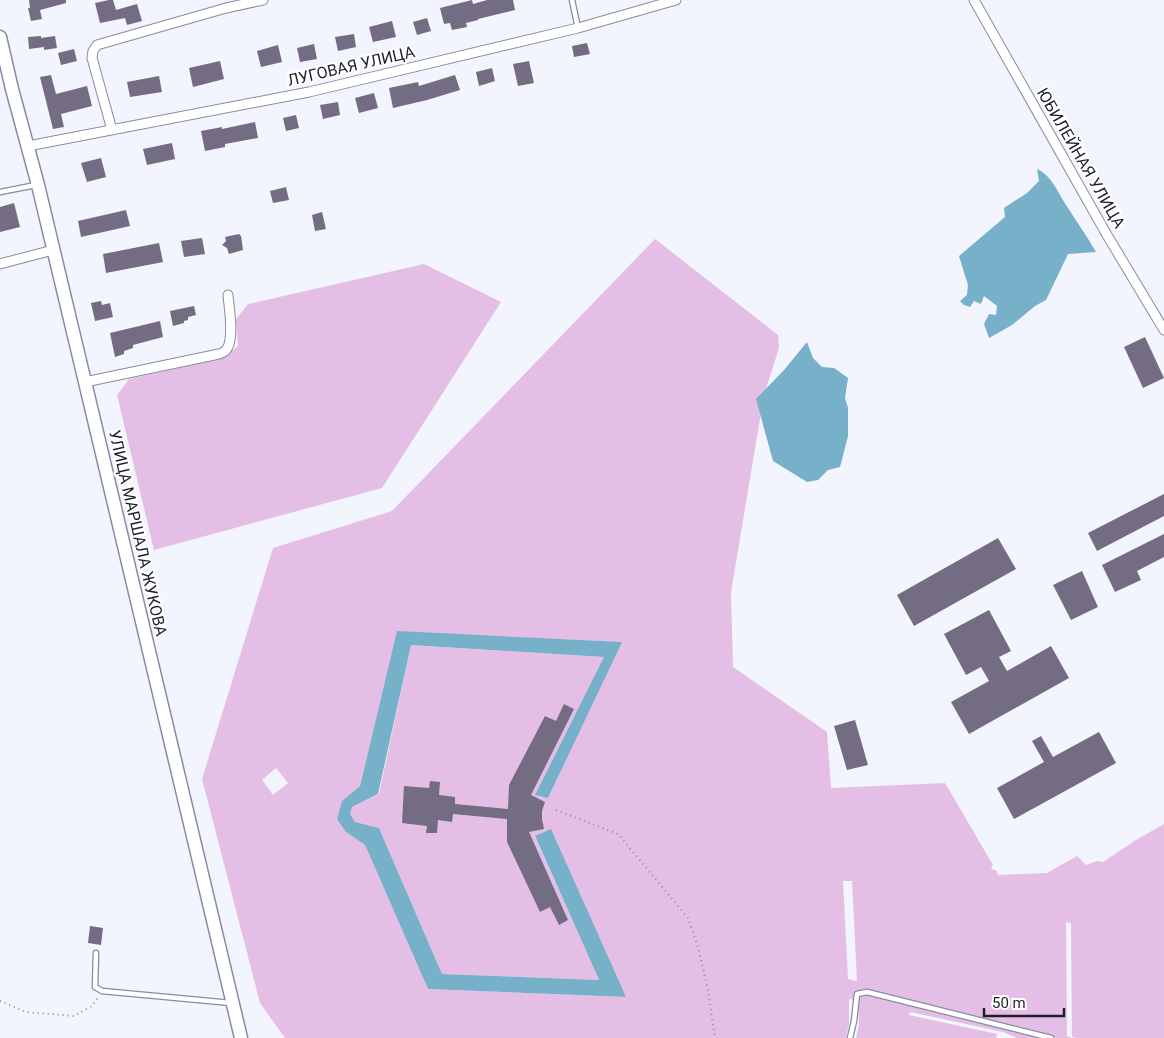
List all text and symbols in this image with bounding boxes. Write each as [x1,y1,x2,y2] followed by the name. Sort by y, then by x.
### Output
[286,42,417,90] street label: ЛУГОВАЯ УЛИЦА
[1033,85,1129,232] street label: ЮБИЛЕЙНАЯ УЛИЦА
[105,428,171,638] street label: УЛИЦА МАРШАЛА ЖУКОВА
[984,986,1064,1018] scale bar
[992,994,1026,1012] text: 50 m

